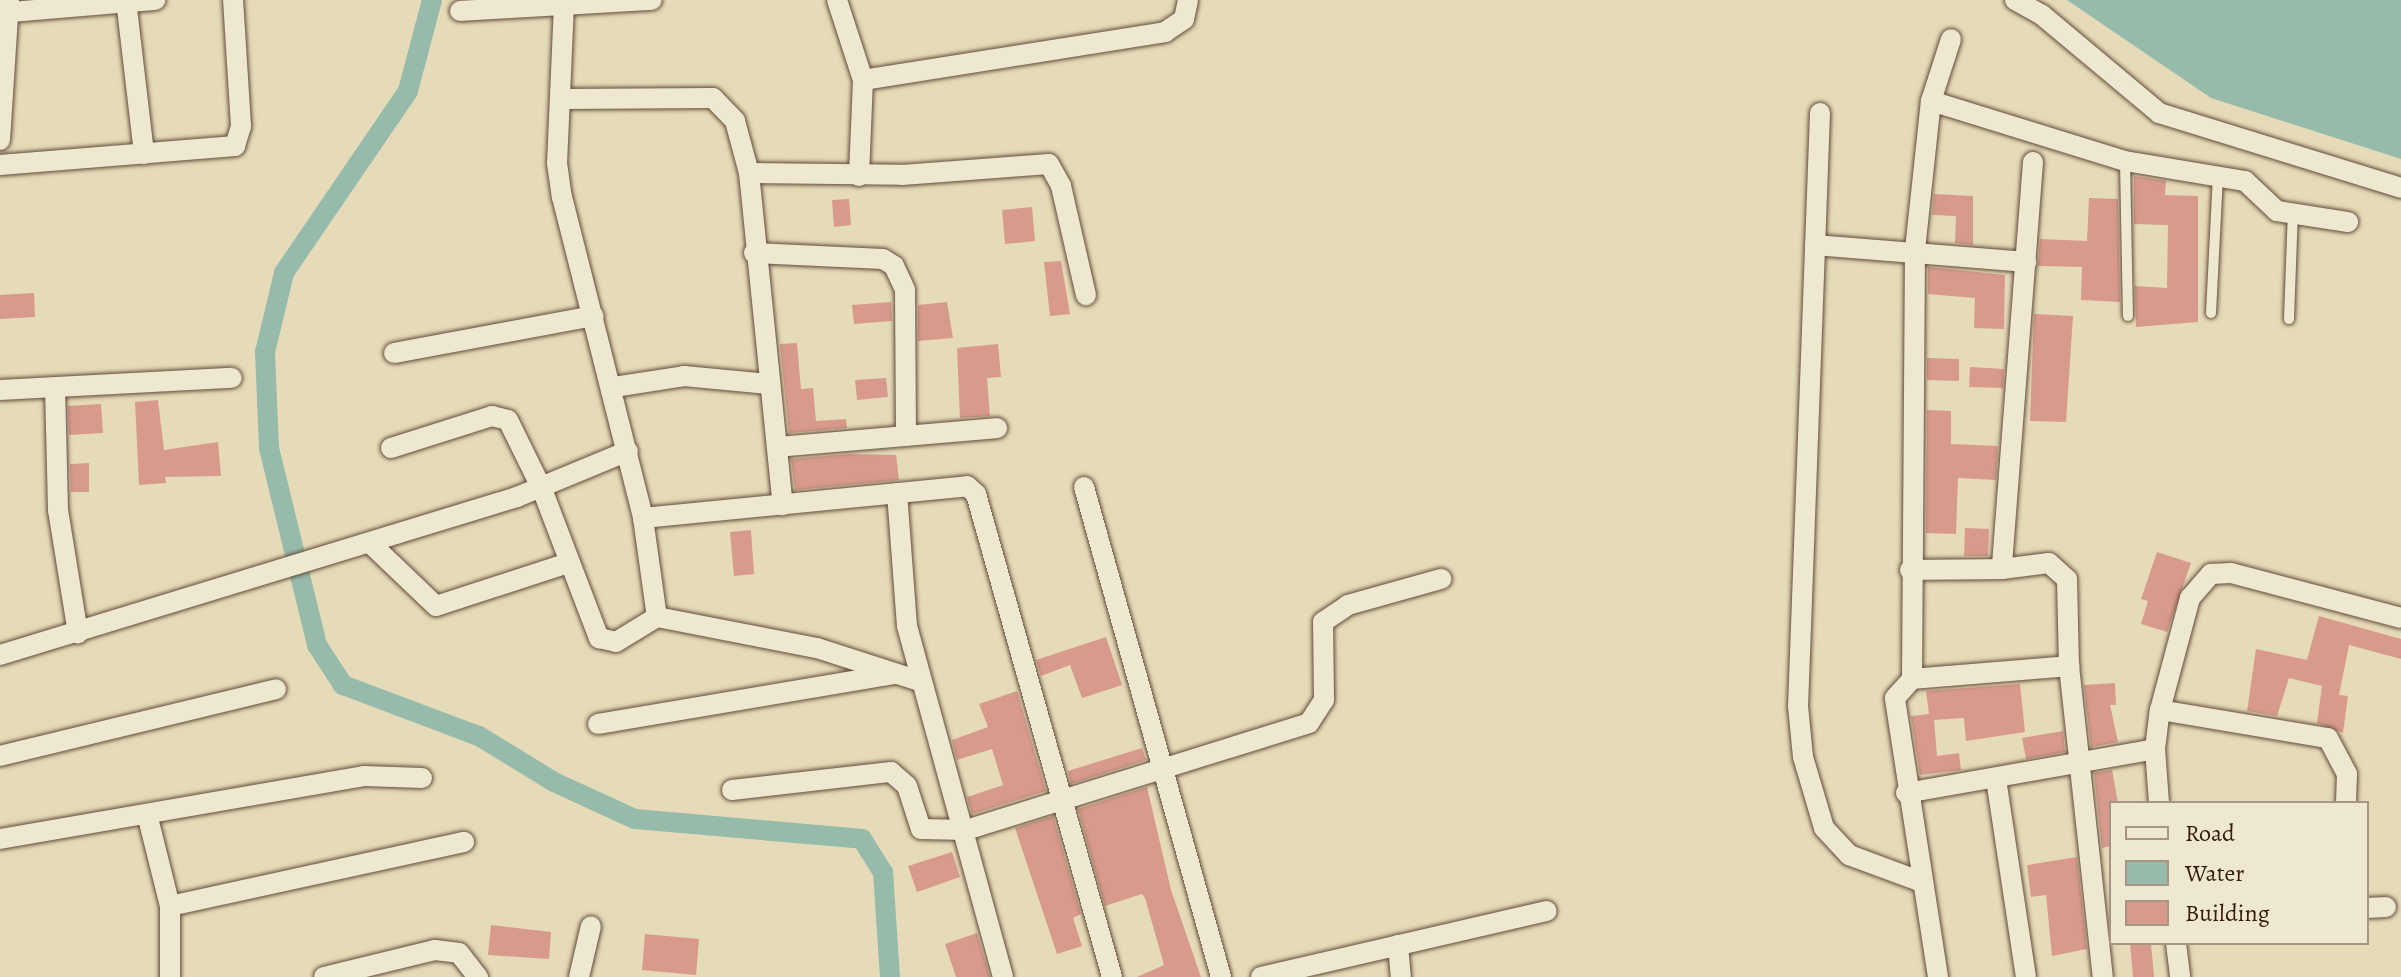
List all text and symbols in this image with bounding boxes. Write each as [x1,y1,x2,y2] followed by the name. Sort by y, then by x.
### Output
[2109,801,2369,945] legend
[2185,817,2235,849] text: Road
[2185,857,2245,889] text: Water
[2185,897,2270,929] text: Building

